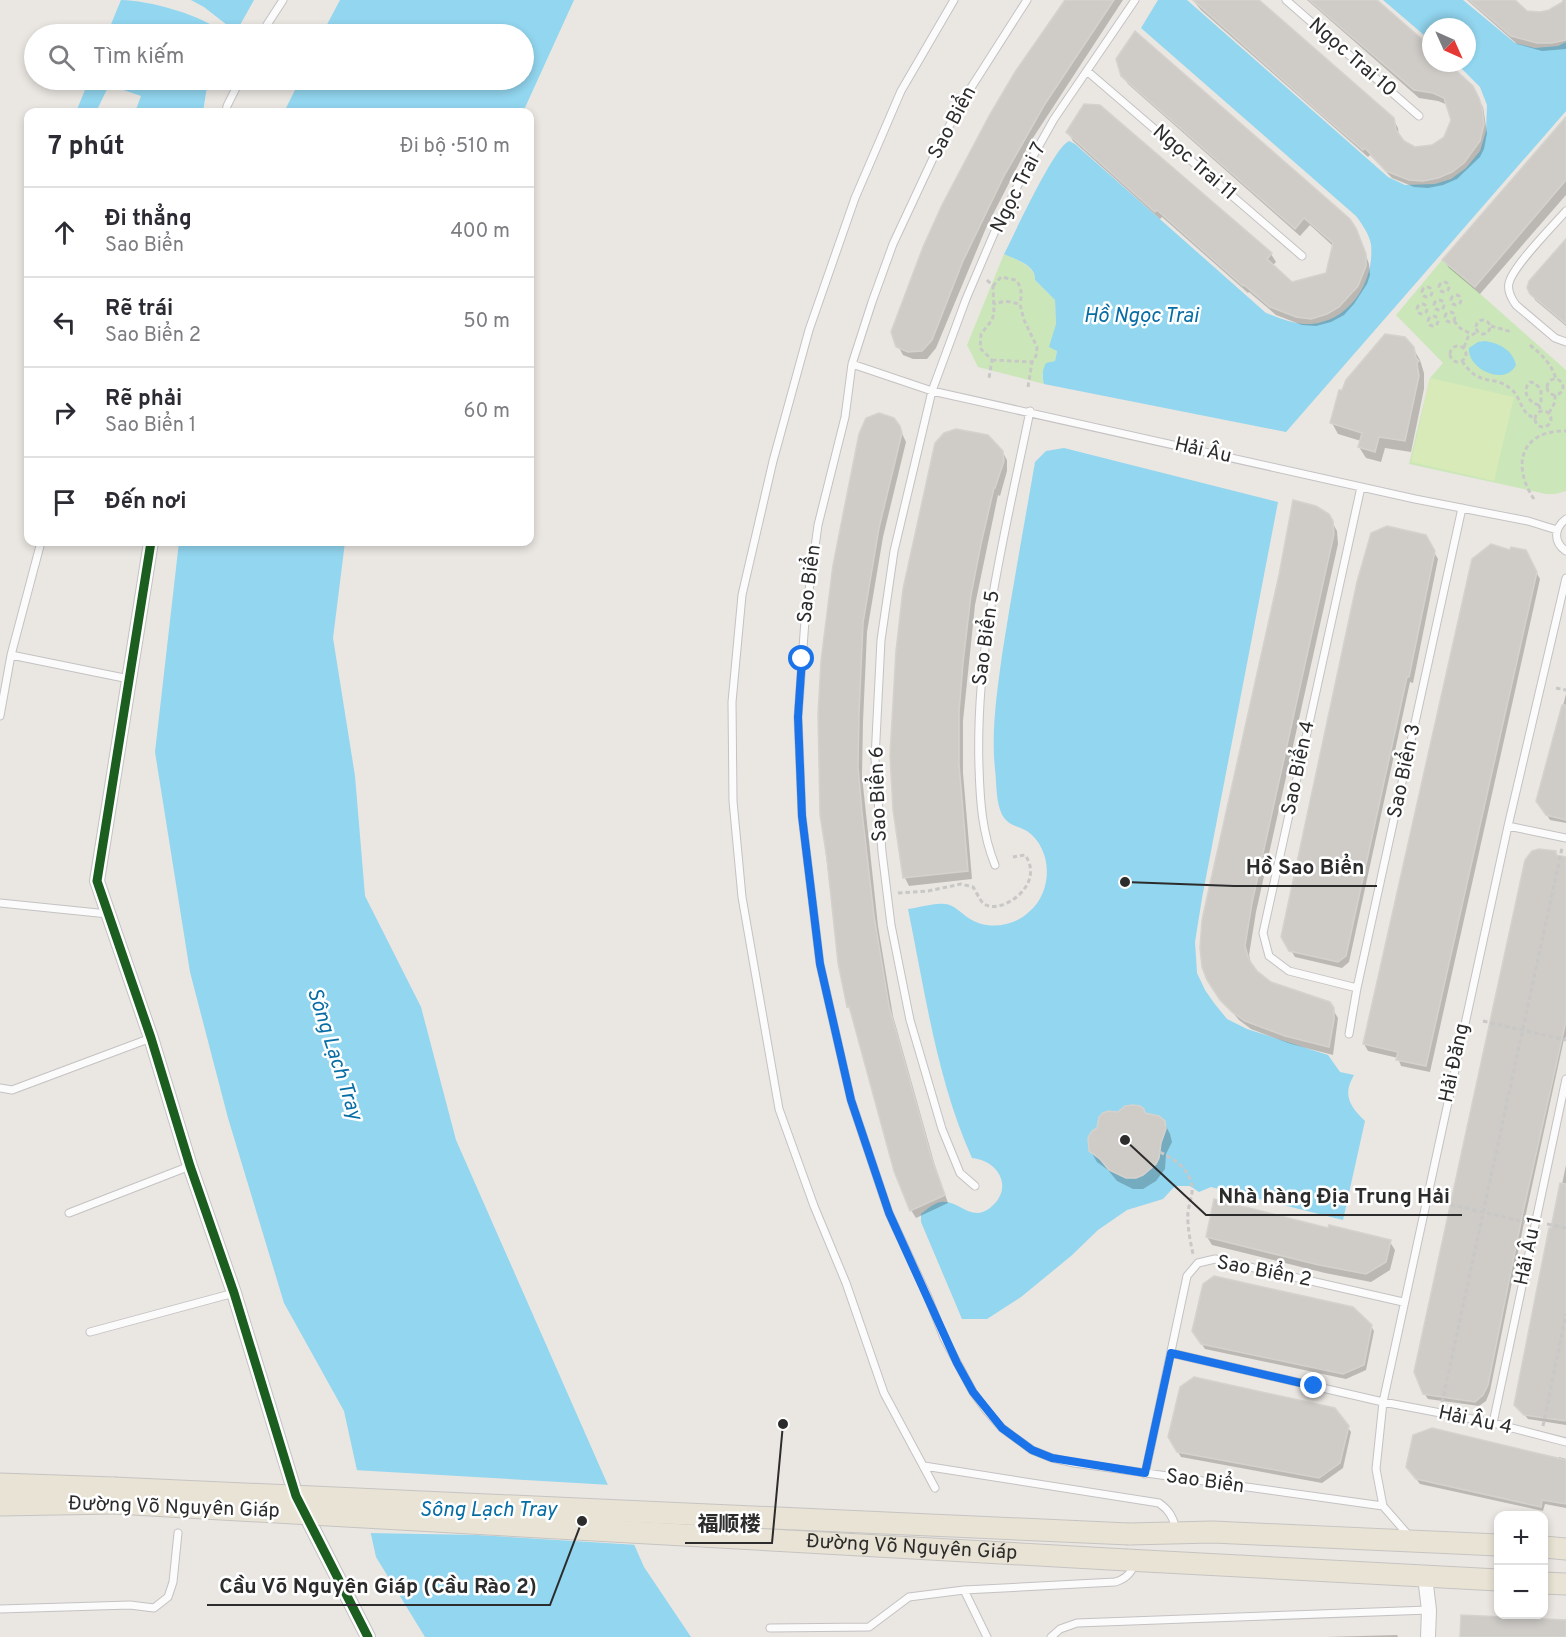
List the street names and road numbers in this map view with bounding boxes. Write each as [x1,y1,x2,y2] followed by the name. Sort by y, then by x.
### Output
[1302,13,1402,103] street label: Ngọc Trai 10
[920,81,983,164] street label: Sao Biển
[1147,119,1241,207] street label: Ngọc Trai 11
[985,138,1053,238] street label: Ngọc Trai 7
[1172,430,1234,470] street label: Hải Âu
[789,543,828,625] street label: Sao Biển
[964,588,1007,687] street label: Sao Biển 5
[1273,718,1322,818] street label: Sao Biển 4
[1379,721,1428,821] street label: Sao Biển 3
[861,746,894,842] street label: Sao Biển 6
[1434,1021,1476,1105] street label: Hải Đăng
[1507,1214,1549,1288] street label: Hải Âu 1
[1214,1247,1314,1294] street label: Sao Biển 2
[1436,1399,1515,1441] street label: Hải Âu 4
[1164,1461,1246,1500] street label: Sao Biển
[68,1491,280,1525] street label: Đường Võ Nguyên Giáp
[805,1529,1018,1567] street label: Đường Võ Nguyên Giáp

